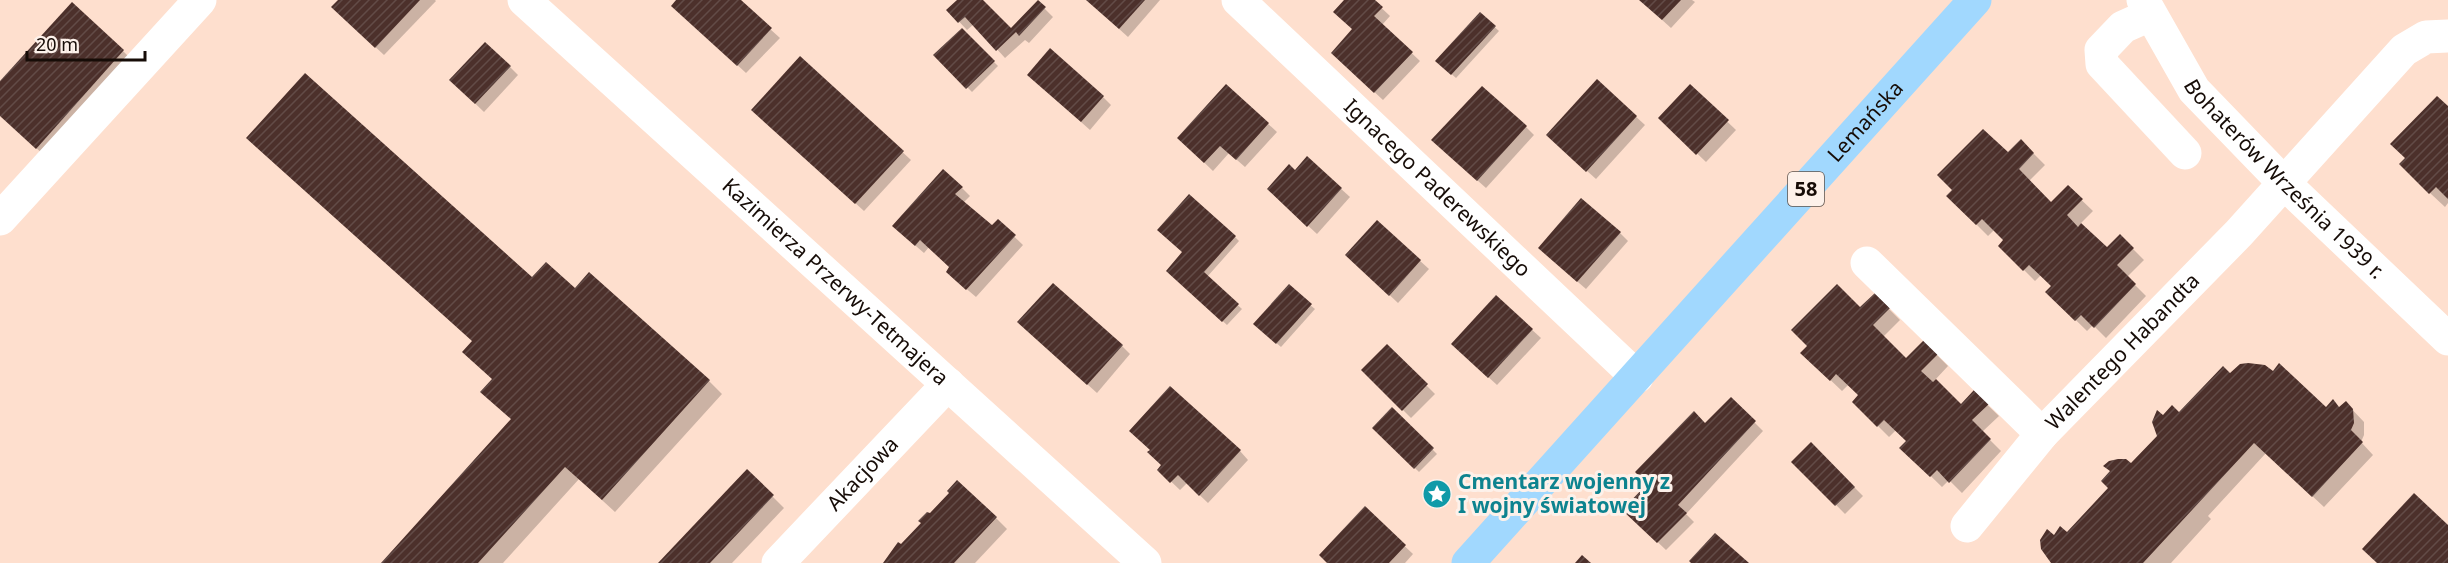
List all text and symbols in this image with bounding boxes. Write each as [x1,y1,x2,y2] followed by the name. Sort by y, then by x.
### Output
[27,24,146,62] scale bar
[36,32,78,56] text: 20 m
[1821,74,1909,168] street label: Lemańska
[2178,74,2391,285] street label: Bohaterów Września 1939 r.
[1338,92,1537,283] street label: Ignacego Paderewskiego
[717,172,955,391] street label: Kazimierza Przerwy-Tetmajera
[1788,172,1824,206] road number: 58
[2039,266,2205,435] street label: Walentego Habandta
[820,430,904,516] street label: Akacjowa
[1458,467,1670,519] place label: Cmentarz wojenny z I wojny światowej
[1421,478,1453,510] place icon: Cmentarz wojenny z I wojny światowej

